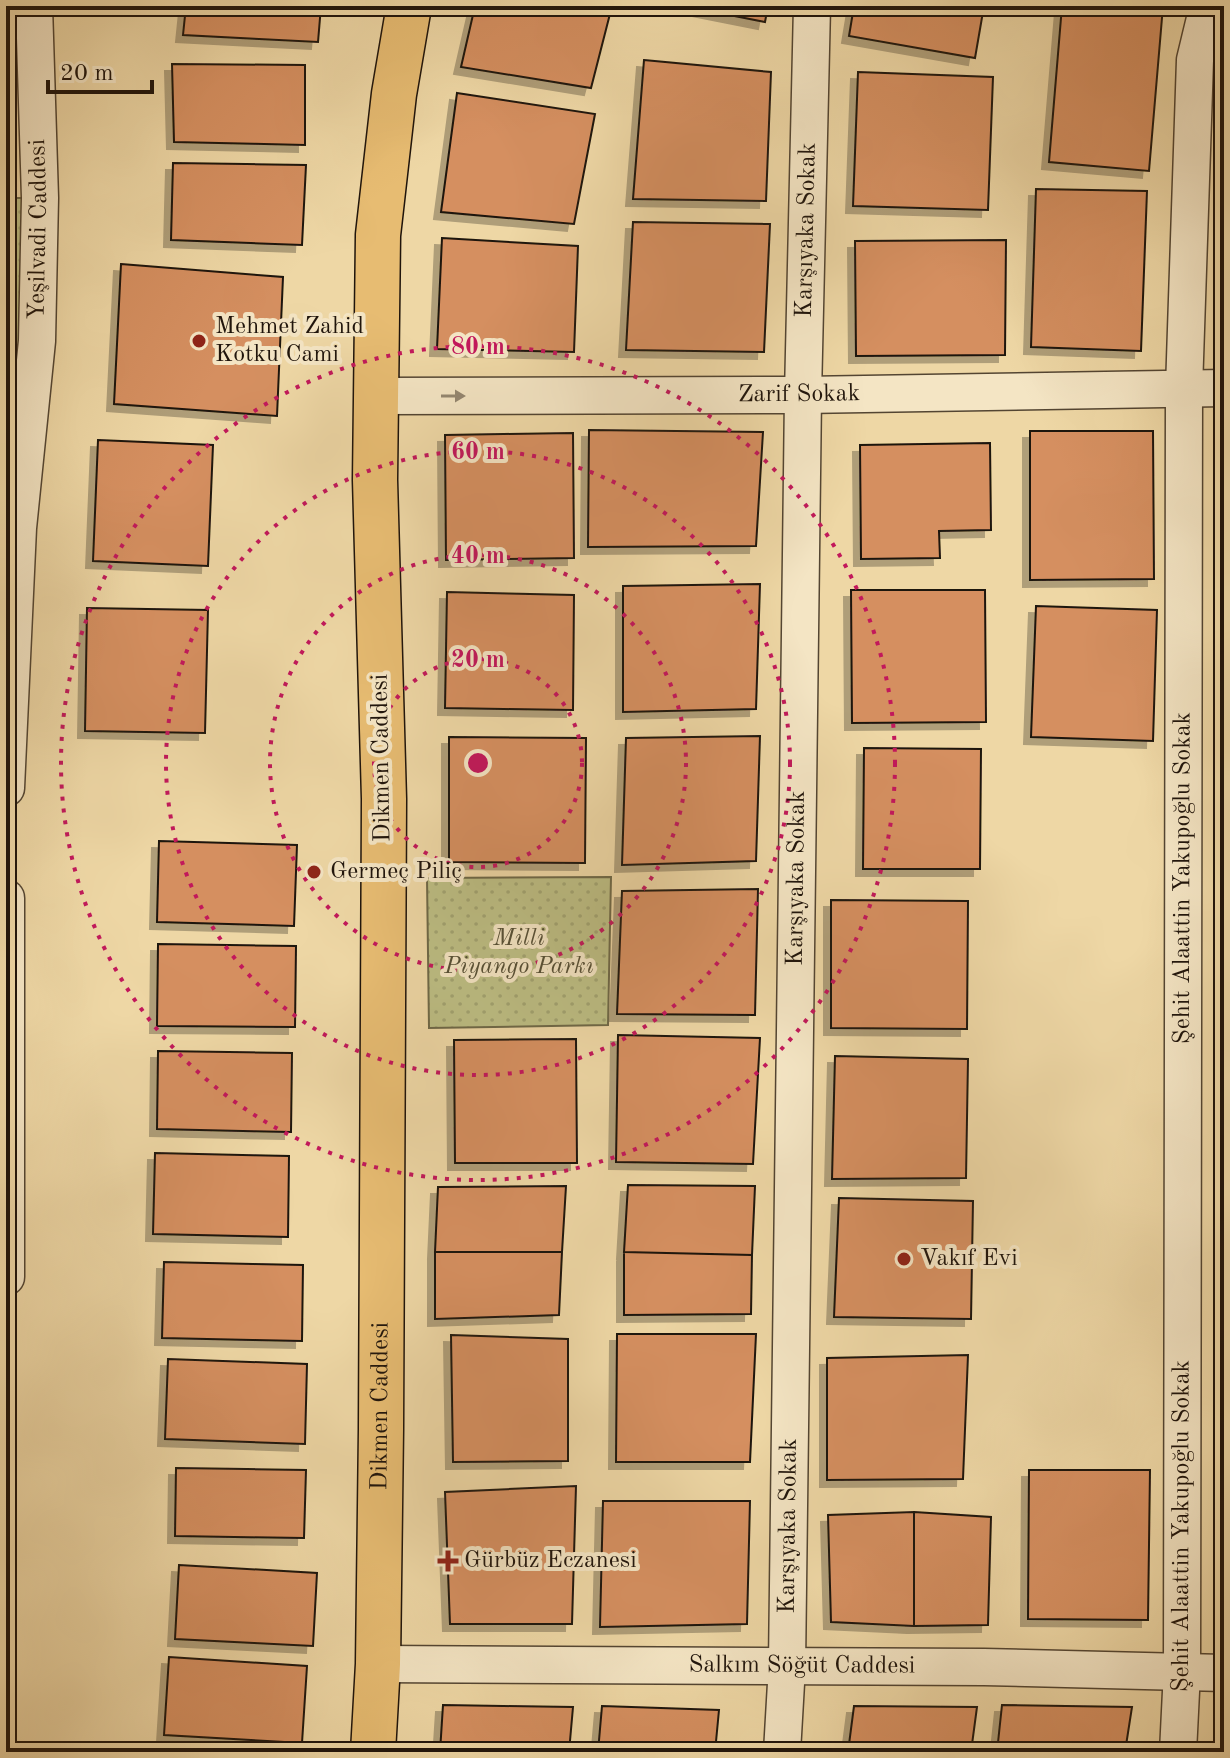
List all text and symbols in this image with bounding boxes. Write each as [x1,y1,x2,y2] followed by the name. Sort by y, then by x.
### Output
[48,44,152,94] scale bar
[60,62,114,86] text: 20 m
[25,139,52,320] street label: Yeşilvadi Caddesi
[793,142,821,318] street label: Karşıyaka Sokak
[215,315,364,367] place label: Mehmet Zahid Kotku Cami
[190,332,208,350] marker: Mehmet Zahid Kotku Cami
[451,336,505,360] text: 80 m
[738,382,860,407] street label: Zarif Sokak
[441,390,466,402] one-way arrow
[451,441,505,465] text: 60 m
[451,545,505,569] text: 40 m
[451,649,505,673] text: 20 m
[369,674,395,842] street label: Dikmen Caddesi
[1171,712,1195,1044] street label: Şehit Alaattin Yakupoğlu Sokak
[464,749,492,777] centre of rings
[784,790,810,966] street label: Karşıyaka Sokak
[330,860,462,884] place label: Germeç Piliç
[305,863,323,881] marker: Germeç Piliç
[443,927,594,979] park label: Milli Piyango Parkı
[920,1247,1018,1271] place label: Vakıf Evi
[895,1250,913,1268] marker: Vakıf Evi
[368,1322,394,1491] street label: Dikmen Caddesi
[1169,1360,1194,1693] street label: Şehit Alaattin Yakupoğlu Sokak
[776,1438,802,1614] street label: Karşıyaka Sokak
[464,1549,637,1573] place label: Gürbüz Eczanesi
[439,1552,457,1570] marker: Gürbüz Eczanesi
[689,1654,915,1679] street label: Salkım Söğüt Caddesi

